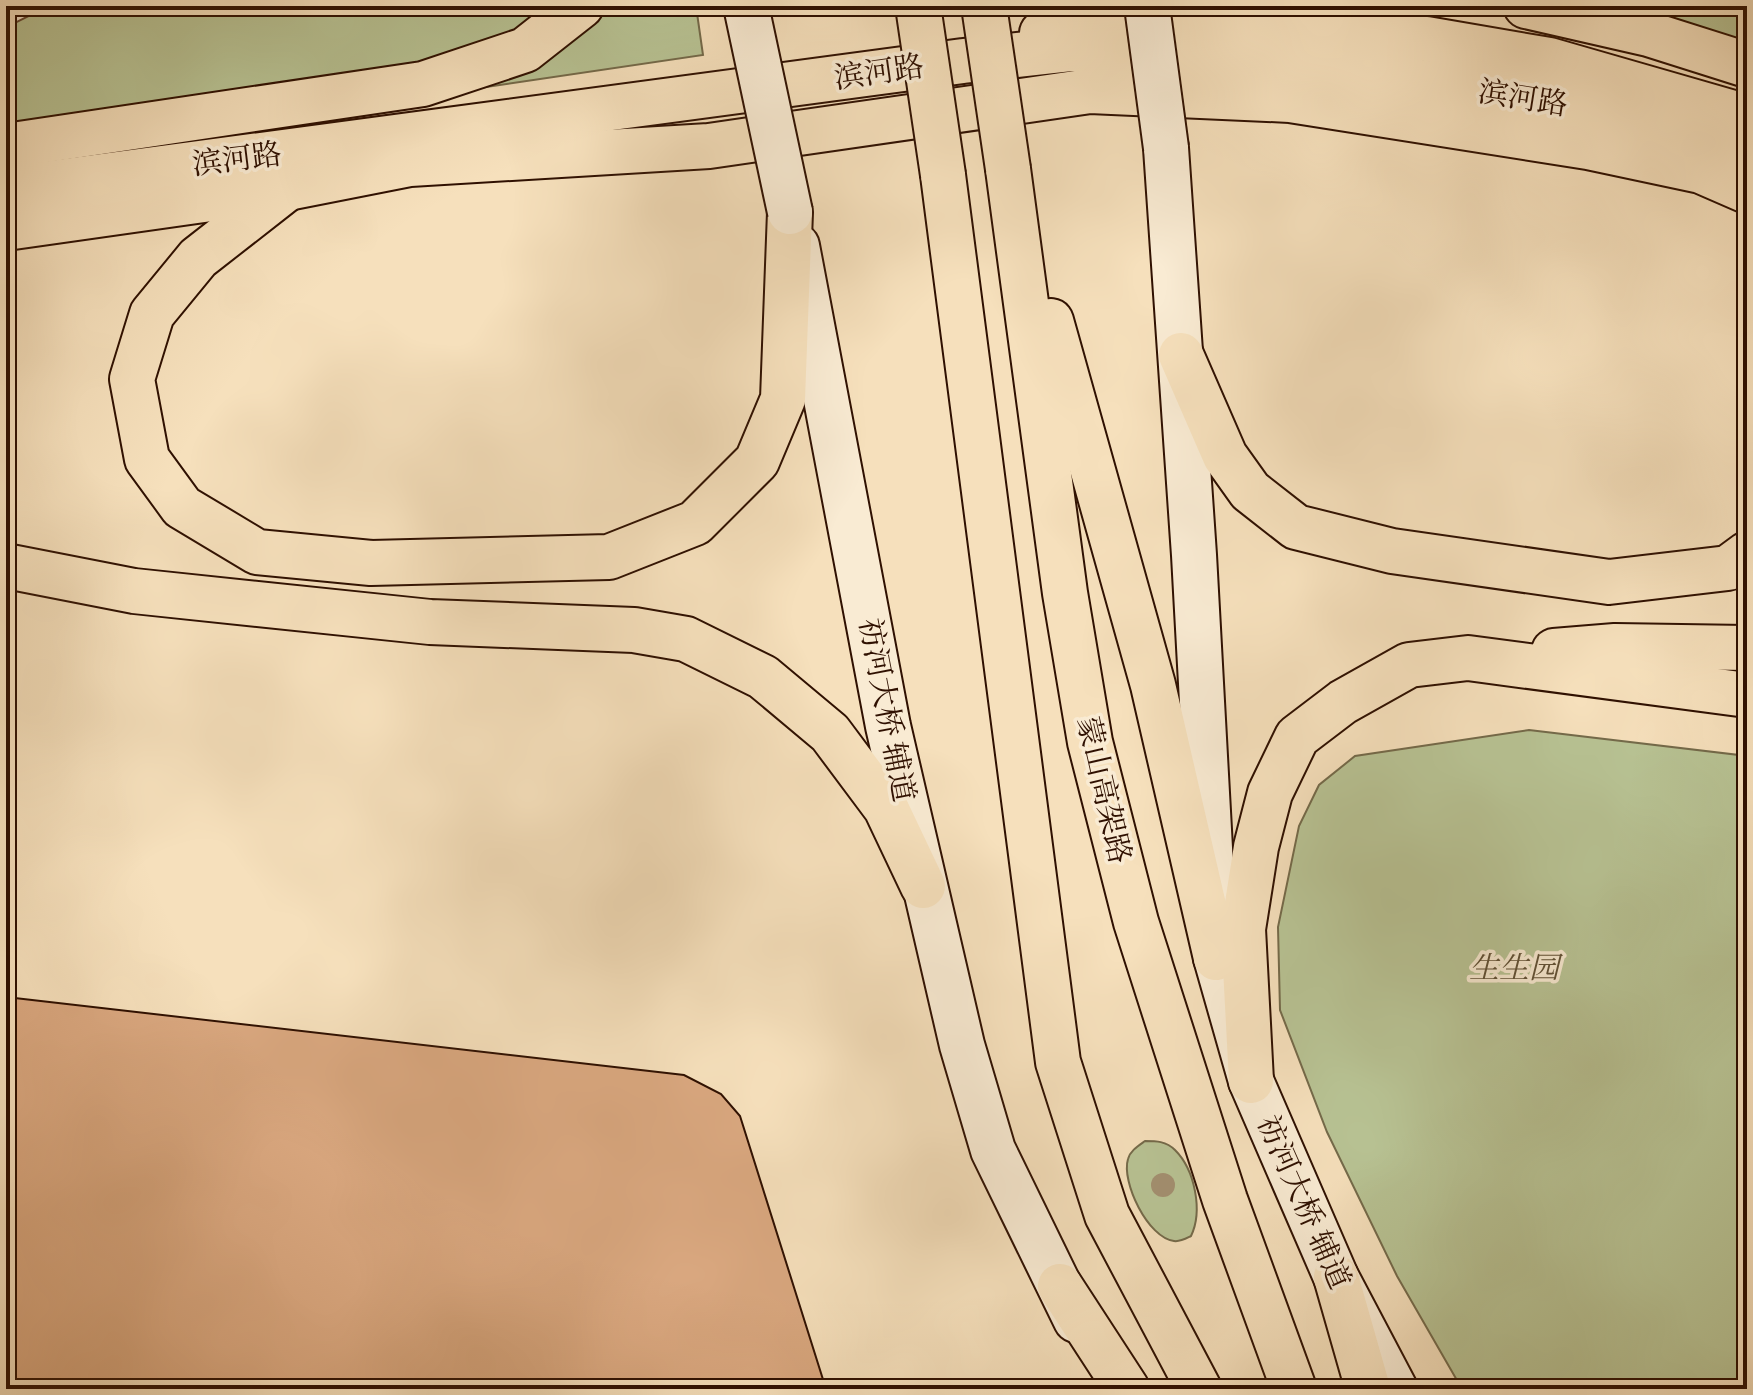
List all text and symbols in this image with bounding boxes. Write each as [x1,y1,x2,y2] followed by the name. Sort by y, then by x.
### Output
[831,43,926,99] street label: 滨河路
[1475,68,1571,126] street label: 滨河路
[190,131,284,185] street label: 滨河路
[849,614,927,806] street label: 祊河大桥 辅道
[1067,712,1143,868] street label: 蒙山高架路
[1469,945,1563,989] park label: 生生园
[1247,1107,1363,1296] street label: 祊河大桥 辅道

